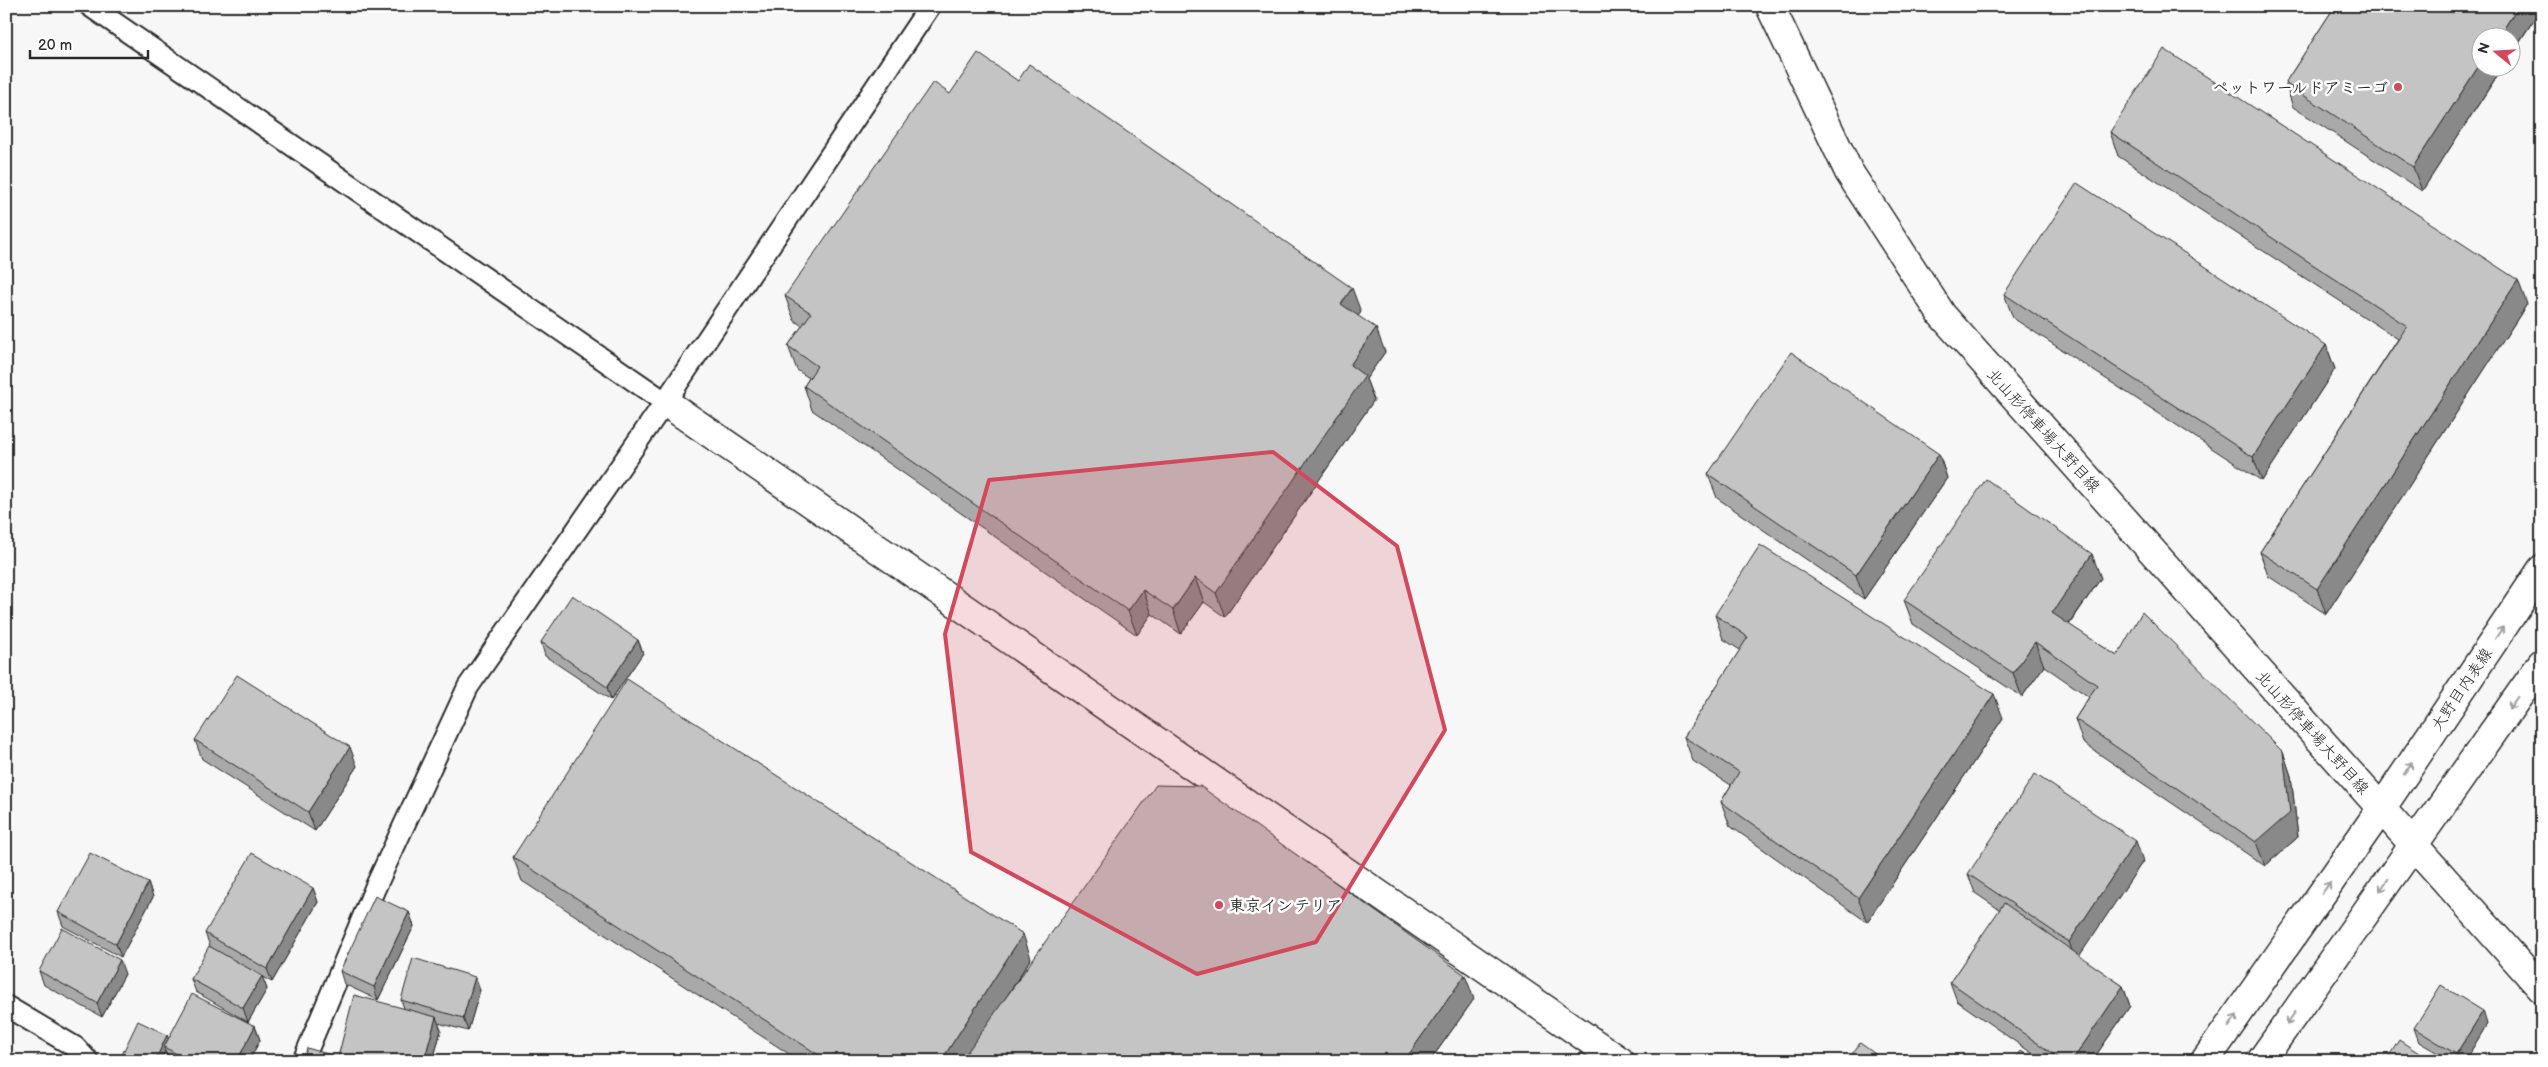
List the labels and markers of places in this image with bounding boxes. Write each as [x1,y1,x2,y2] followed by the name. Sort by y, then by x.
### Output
[2213,79,2388,98] place label: ペットワールドアミーゴ
[2392,81,2404,93] marker: ペットワールドアミーゴ
[1229,897,1342,916] place label: 東京インテリア
[1213,899,1225,911] marker: 東京インテリア

